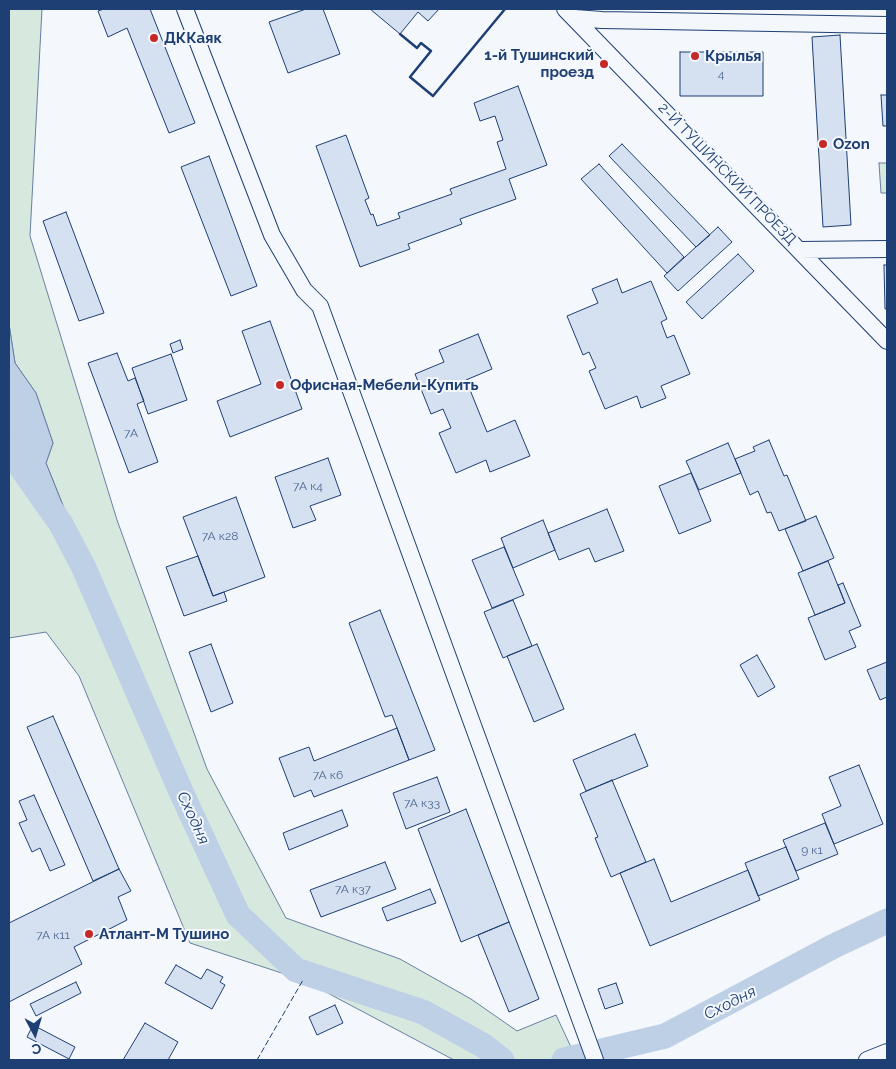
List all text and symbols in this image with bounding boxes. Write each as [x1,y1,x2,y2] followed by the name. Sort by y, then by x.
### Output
[164,29,222,47] place label: ДККаяк
[148,32,160,44] marker: ДККаяк
[484,46,594,81] place label: 1-й Тушинский проезд
[705,47,762,65] place label: Крылья
[689,50,701,62] marker: Крылья
[598,58,610,70] marker: 1-й Тушинский проезд
[718,67,724,81] house number: 4
[654,99,800,249] street label: 2-Й ТУШИНСКИЙ ПРОЕЗД
[833,135,870,153] place label: Ozon
[817,138,829,150] marker: Ozon
[290,376,479,394] place label: Офисная-Мебели-Купить
[274,379,286,391] marker: Офисная-Мебели-Купить
[124,426,138,440] house number: 7А
[293,479,323,493] house number: 7А к4
[202,529,238,543] house number: 7А к28
[313,768,343,782] house number: 7А к6
[172,788,214,848] water label: Сходня
[404,796,440,810] house number: 7А к33
[801,843,823,857] house number: 9 к1
[335,882,371,896] house number: 7А к37
[99,925,229,943] place label: Атлант-М Тушино
[36,928,70,942] house number: 7А к11
[83,928,95,940] marker: Атлант-М Тушино
[701,982,759,1024] water label: Сходня
[10,1009,60,1059] north arrow
[31,1040,42,1057] text: С

